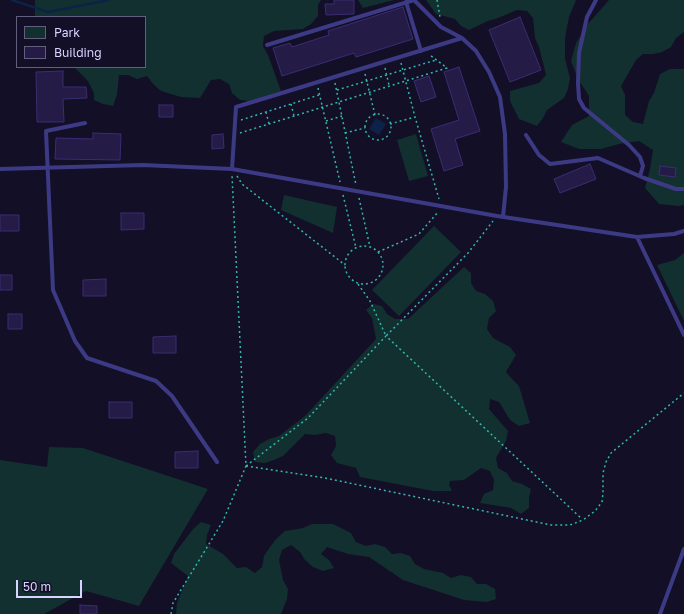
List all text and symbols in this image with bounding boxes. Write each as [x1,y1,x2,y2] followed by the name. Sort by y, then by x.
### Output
[16,16,146,68] legend
[54,25,80,40] text: Park
[54,45,102,60] text: Building
[18,572,84,598] scale bar
[23,579,51,594] text: 50 m

